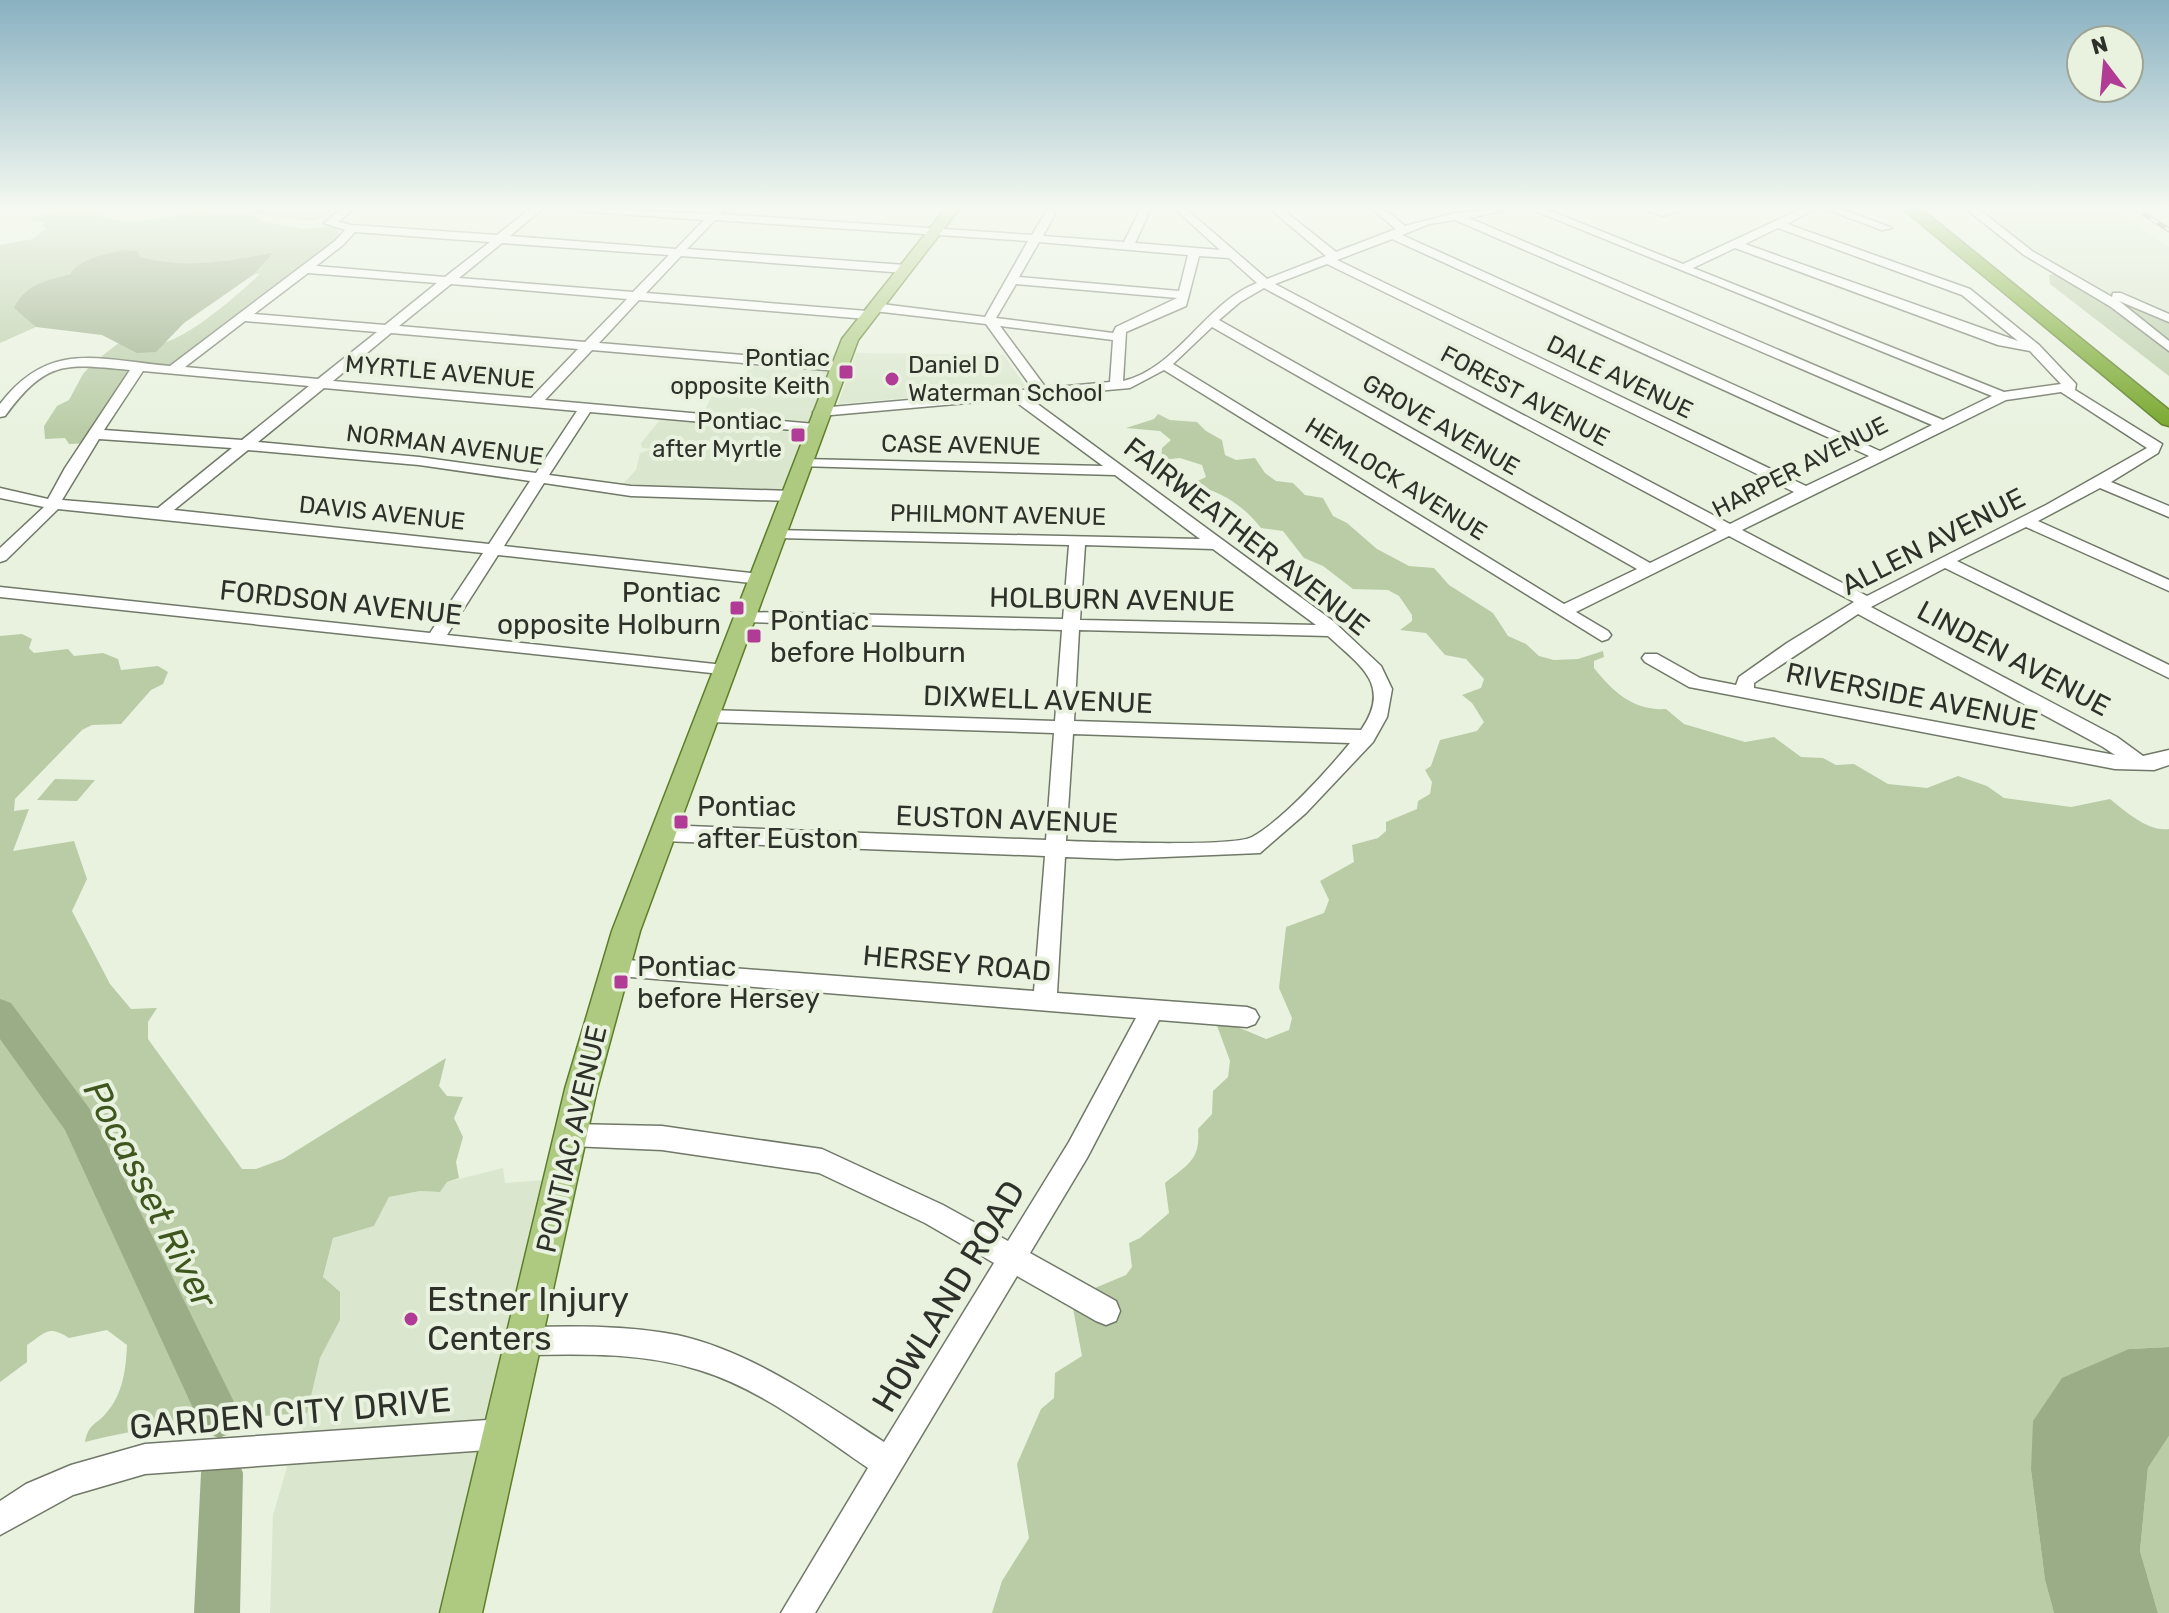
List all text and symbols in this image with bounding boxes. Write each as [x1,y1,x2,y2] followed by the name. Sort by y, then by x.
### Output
[2065,24,2145,104] north arrow
[2088,30,2111,60] text: N
[1542,330,1698,424] street label: DALE AVENUE
[1436,340,1614,452] street label: FOREST AVENUE
[670,344,830,400] place label: Pontiac opposite Keith
[344,350,536,394] street label: MYRTLE AVENUE
[908,351,1103,407] place label: Daniel D Waterman School
[837,363,855,381] marker: Pontiac opposite Keith
[1358,369,1524,481] street label: GROVE AVENUE
[883,370,901,388] marker: Daniel D Waterman School
[652,407,782,463] place label: Pontiac after Myrtle
[1708,411,1892,523] street label: HARPER AVENUE
[1300,412,1492,546] street label: HEMLOCK AVENUE
[345,419,545,471] street label: NORMAN AVENUE
[789,426,807,444] marker: Pontiac after Myrtle
[881,430,1041,460] street label: CASE AVENUE
[1118,430,1376,642] street label: FAIRWEATHER AVENUE
[1836,481,2031,602] street label: ALLEN AVENUE
[298,490,466,536] street label: DAVIS AVENUE
[890,499,1106,531] street label: PHILMONT AVENUE
[218,573,464,632] street label: FORDSON AVENUE
[497,576,721,641] place label: Pontiac opposite Holburn
[989,581,1235,618] street label: HOLBURN AVENUE
[1912,594,2116,723] street label: LINDEN AVENUE
[728,599,746,617] marker: Pontiac opposite Holburn
[770,604,966,669] place label: Pontiac before Holburn
[745,627,763,645] marker: Pontiac before Holburn
[1783,656,2041,737] street label: RIVERSIDE AVENUE
[923,679,1153,720] street label: DIXWELL AVENUE
[697,790,859,855] place label: Pontiac after Euston
[895,799,1119,840] street label: EUSTON AVENUE
[672,813,690,831] marker: Pontiac after Euston
[861,939,1052,988] street label: HERSEY ROAD
[637,950,820,1015] place label: Pontiac before Hersey
[612,973,630,991] marker: Pontiac before Hersey
[529,1022,614,1256] street label: PONTIAC AVENUE
[75,1073,227,1316] water label: Pocasset River
[863,1173,1034,1419] street label: HOWLAND ROAD
[427,1279,629,1359] place label: Estner Injury Centers
[402,1310,420,1328] marker: Estner Injury Centers
[128,1379,452,1448] street label: GARDEN CITY DRIVE

